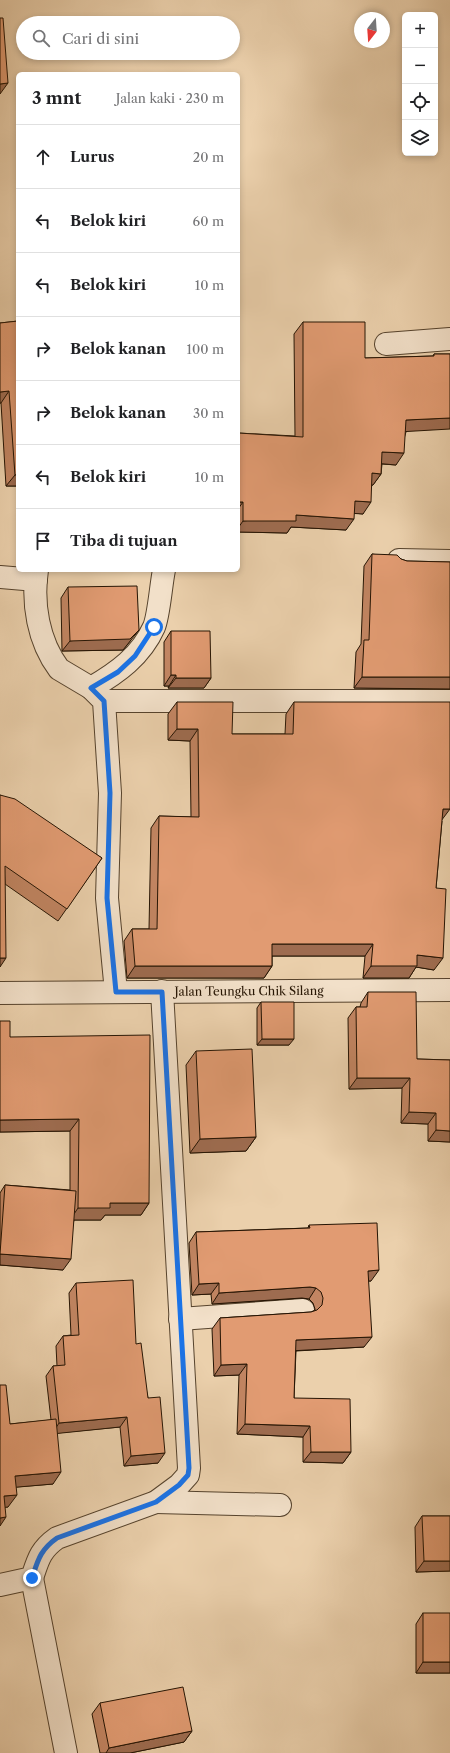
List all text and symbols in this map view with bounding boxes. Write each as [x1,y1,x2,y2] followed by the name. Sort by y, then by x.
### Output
[354,12,390,48] north arrow
[402,12,438,156] map controls
[402,12,438,48] button: +
[16,16,240,60] search box
[30,27,52,49] icon: search
[62,29,139,48] text: Cari di sini
[402,48,438,84] button: −
[402,84,438,120] button: locate
[32,88,81,108] text: 3 mnt
[116,90,224,106] text: Jalan kaki · 230 m
[402,120,438,156] button: layers
[32,146,54,168] icon: ahead
[70,147,115,166] text: Lurus
[193,149,224,165] text: 20 m
[32,210,54,232] icon: left
[70,211,146,230] text: Belok kiri
[193,213,224,229] text: 60 m
[32,274,54,296] icon: left
[70,275,146,294] text: Belok kiri
[195,277,224,293] text: 10 m
[32,338,54,360] icon: right
[70,339,166,358] text: Belok kanan
[186,341,224,357] text: 100 m
[32,402,54,424] icon: right
[70,403,166,422] text: Belok kanan
[193,405,224,421] text: 30 m
[32,466,54,488] icon: left
[70,467,146,486] text: Belok kiri
[195,469,224,485] text: 10 m
[32,530,54,552] icon: arrive
[70,531,178,550] text: Tiba di tujuan
[145,618,163,636] route start
[172,983,324,999] street label: Jalan Teungku Chik Silang
[23,1569,41,1587] route end

